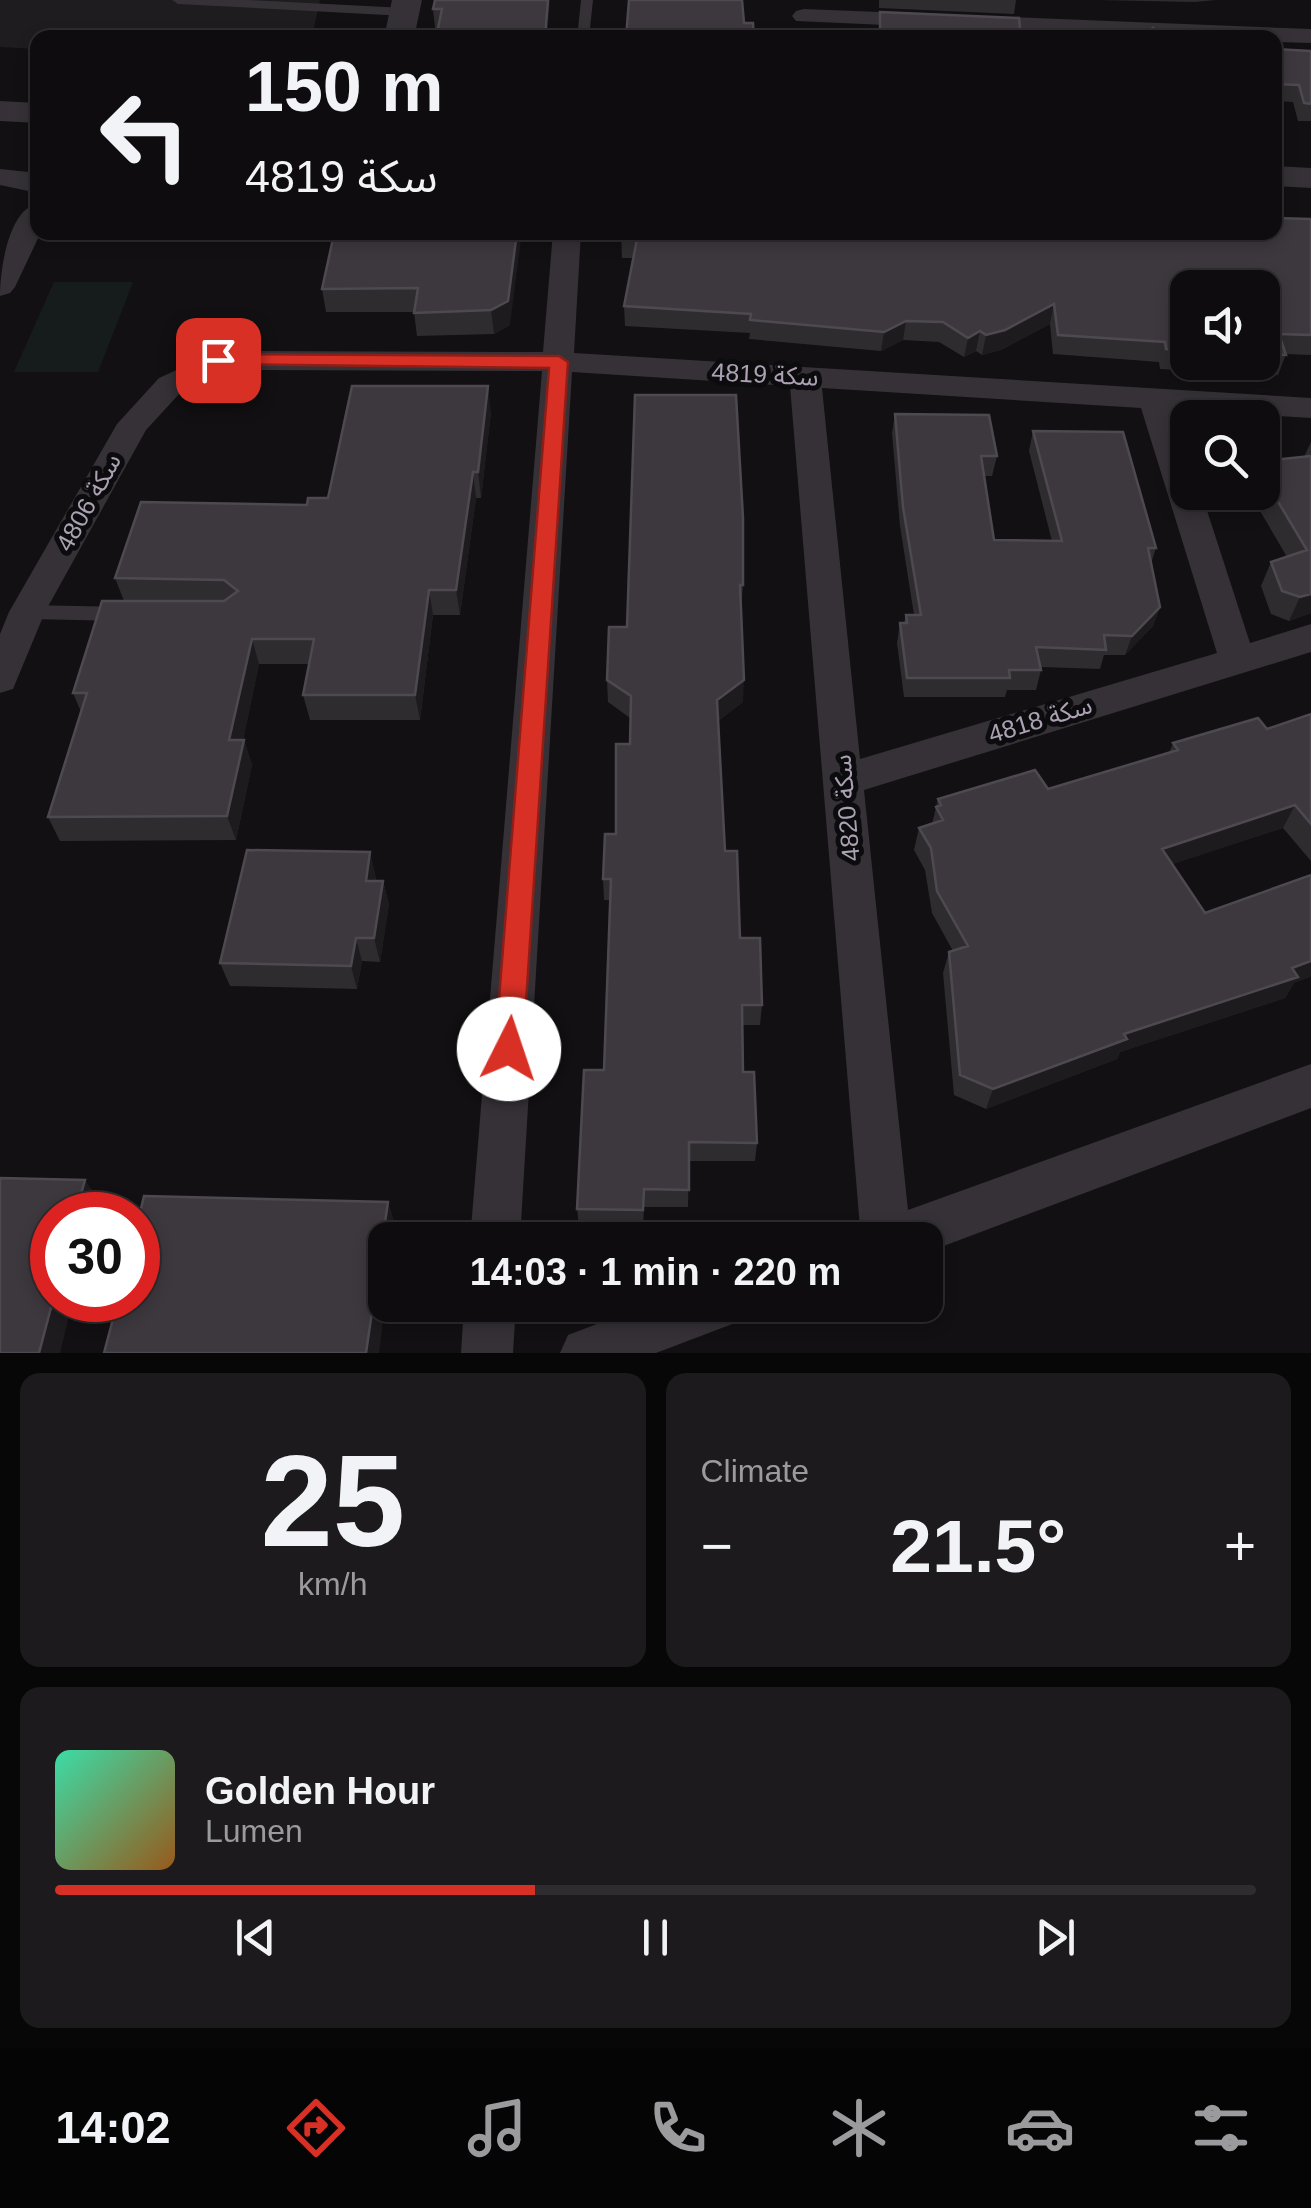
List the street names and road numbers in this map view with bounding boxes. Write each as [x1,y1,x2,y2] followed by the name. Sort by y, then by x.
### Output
[711,357,819,391] street label: سكة 4819
[50,448,126,556] street label: سكة 4806
[985,690,1095,748] street label: سكة 4818
[827,753,865,863] street label: سكة 4820

